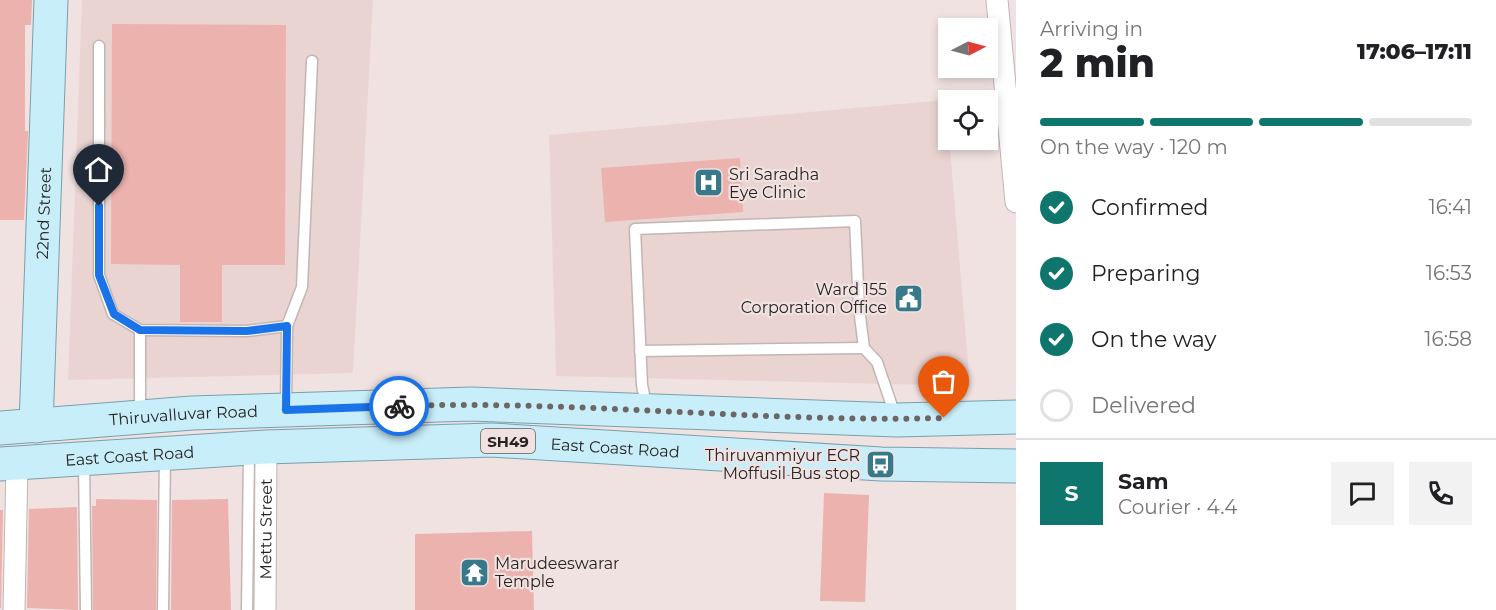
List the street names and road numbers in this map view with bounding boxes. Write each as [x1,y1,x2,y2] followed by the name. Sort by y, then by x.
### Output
[32,166,55,260] street label: 22nd Street
[108,401,258,429] street label: Thiruvalluvar Road
[481,429,535,453] road number: SH49
[550,434,680,461] street label: East Coast Road
[65,442,195,469] street label: East Coast Road
[256,478,275,580] street label: Mettu Street

